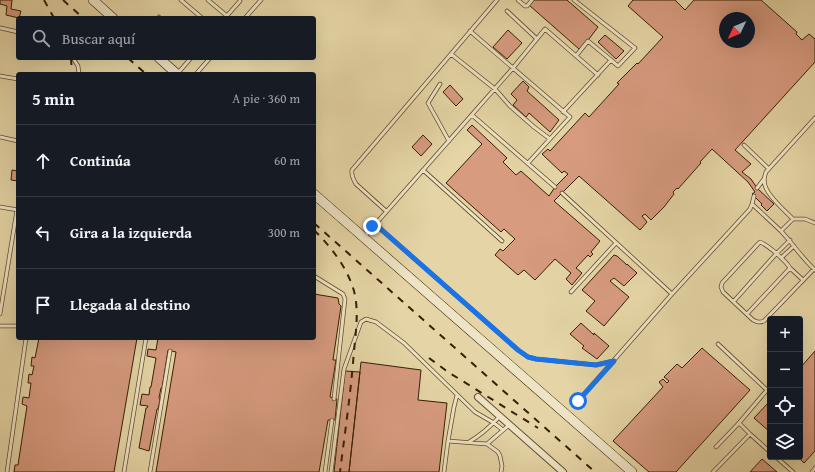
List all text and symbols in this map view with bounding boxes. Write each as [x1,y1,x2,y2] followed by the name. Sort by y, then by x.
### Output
[719,12,755,48] north arrow
[16,16,316,60] search box
[30,27,52,49] icon: search
[62,28,135,49] text: Buscar aquí
[32,86,74,111] text: 5 min
[232,89,300,108] text: A pie · 360 m
[32,150,54,172] icon: ahead
[70,150,131,171] text: Continúa
[274,151,300,170] text: 60 m
[363,217,381,235] route end
[32,222,54,244] icon: left
[70,222,192,243] text: Gira a la izquierda
[268,223,300,242] text: 300 m
[32,294,54,316] icon: arrive
[70,294,190,315] text: Llegada al destino
[767,316,803,460] map controls
[767,316,803,352] button: +
[767,352,803,388] button: −
[767,388,803,424] button: locate
[569,392,587,410] route start
[767,424,803,460] button: layers

